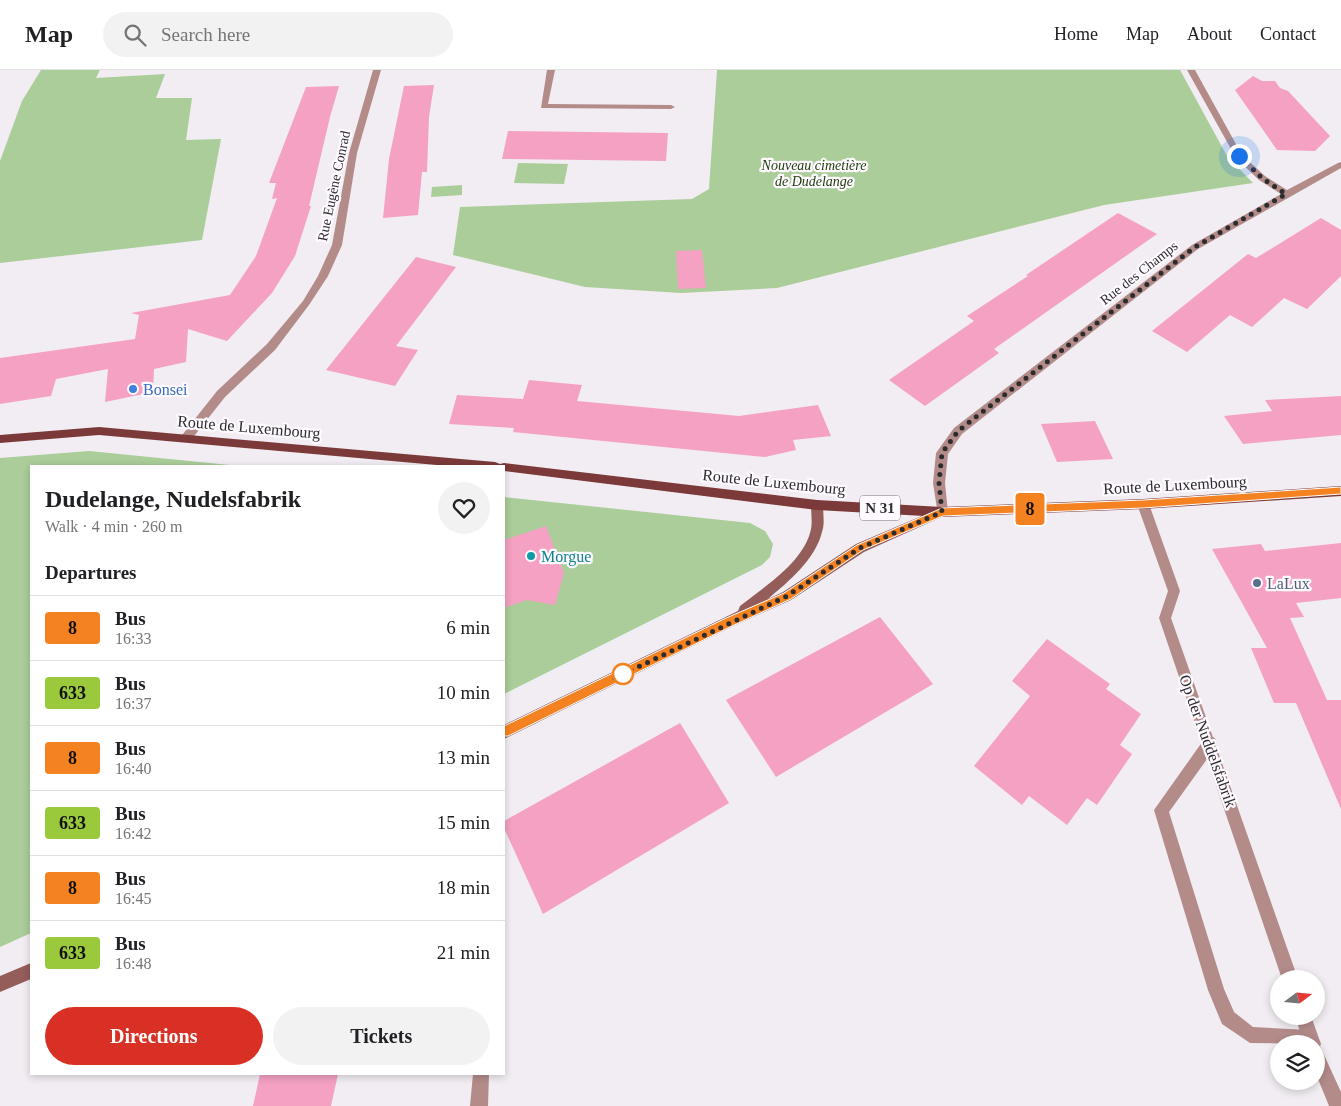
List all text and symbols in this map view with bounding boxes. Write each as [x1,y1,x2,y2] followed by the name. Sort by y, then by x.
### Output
[103,12,453,57] search box
[25,21,73,47] text: Map
[121,21,149,49] icon: search
[161,24,250,45] text: Search here
[1054,24,1098,44] text: Home
[1126,24,1159,44] text: Map
[1187,24,1232,44] text: About
[1260,24,1316,44] text: Contact
[315,129,353,243] street label: Rue Eugène Conrad
[1227,144,1252,169] your location
[761,158,866,189] park label: Nouveau cimetière de Dudelange
[1097,238,1181,308] street label: Rue des Champs
[143,381,188,398] place label: Bonsei
[127,383,139,395] marker: Bonsei
[177,412,321,443] street label: Route de Luxembourg
[702,466,846,499] street label: Route de Luxembourg
[1103,473,1247,498] street label: Route de Luxembourg
[438,482,490,534] button: heart
[45,486,301,512] text: Dudelange, Nudelsfabrik
[1014,493,1046,525] line badge: 8
[860,496,900,520] road number: N 31
[1026,499,1035,519] text: 8
[45,518,182,535] text: Walk · 4 min · 260 m
[541,548,591,566] place label: Morgue
[525,550,537,562] marker: Morgue
[45,562,136,583] text: Departures
[1267,575,1310,592] place label: LaLux
[1251,577,1263,589] marker: LaLux
[115,608,146,629] text: Bus
[446,617,490,638] text: 6 min
[68,618,77,638] text: 8
[115,630,151,647] text: 16:33
[612,663,634,685] unlabelled marker
[115,673,146,694] text: Bus
[1175,673,1240,810] street label: Op der Nuddelsfabrik
[437,682,490,703] text: 10 min
[59,683,86,703] text: 633
[115,695,151,712] text: 16:37
[115,738,146,759] text: Bus
[437,747,490,768] text: 13 min
[68,748,77,768] text: 8
[115,760,151,777] text: 16:40
[115,803,146,824] text: Bus
[437,812,490,833] text: 15 min
[59,813,86,833] text: 633
[115,825,151,842] text: 16:42
[115,868,146,889] text: Bus
[437,877,490,898] text: 18 min
[68,878,77,898] text: 8
[115,890,151,907] text: 16:45
[115,933,146,954] text: Bus
[437,942,490,963] text: 21 min
[59,943,86,963] text: 633
[115,955,151,972] text: 16:48
[1270,970,1325,1025] north arrow
[1270,970,1325,1090] map controls
[45,1007,263,1065] button: Directions
[273,1007,490,1065] button: Tickets
[1270,1035,1325,1090] button: layers

